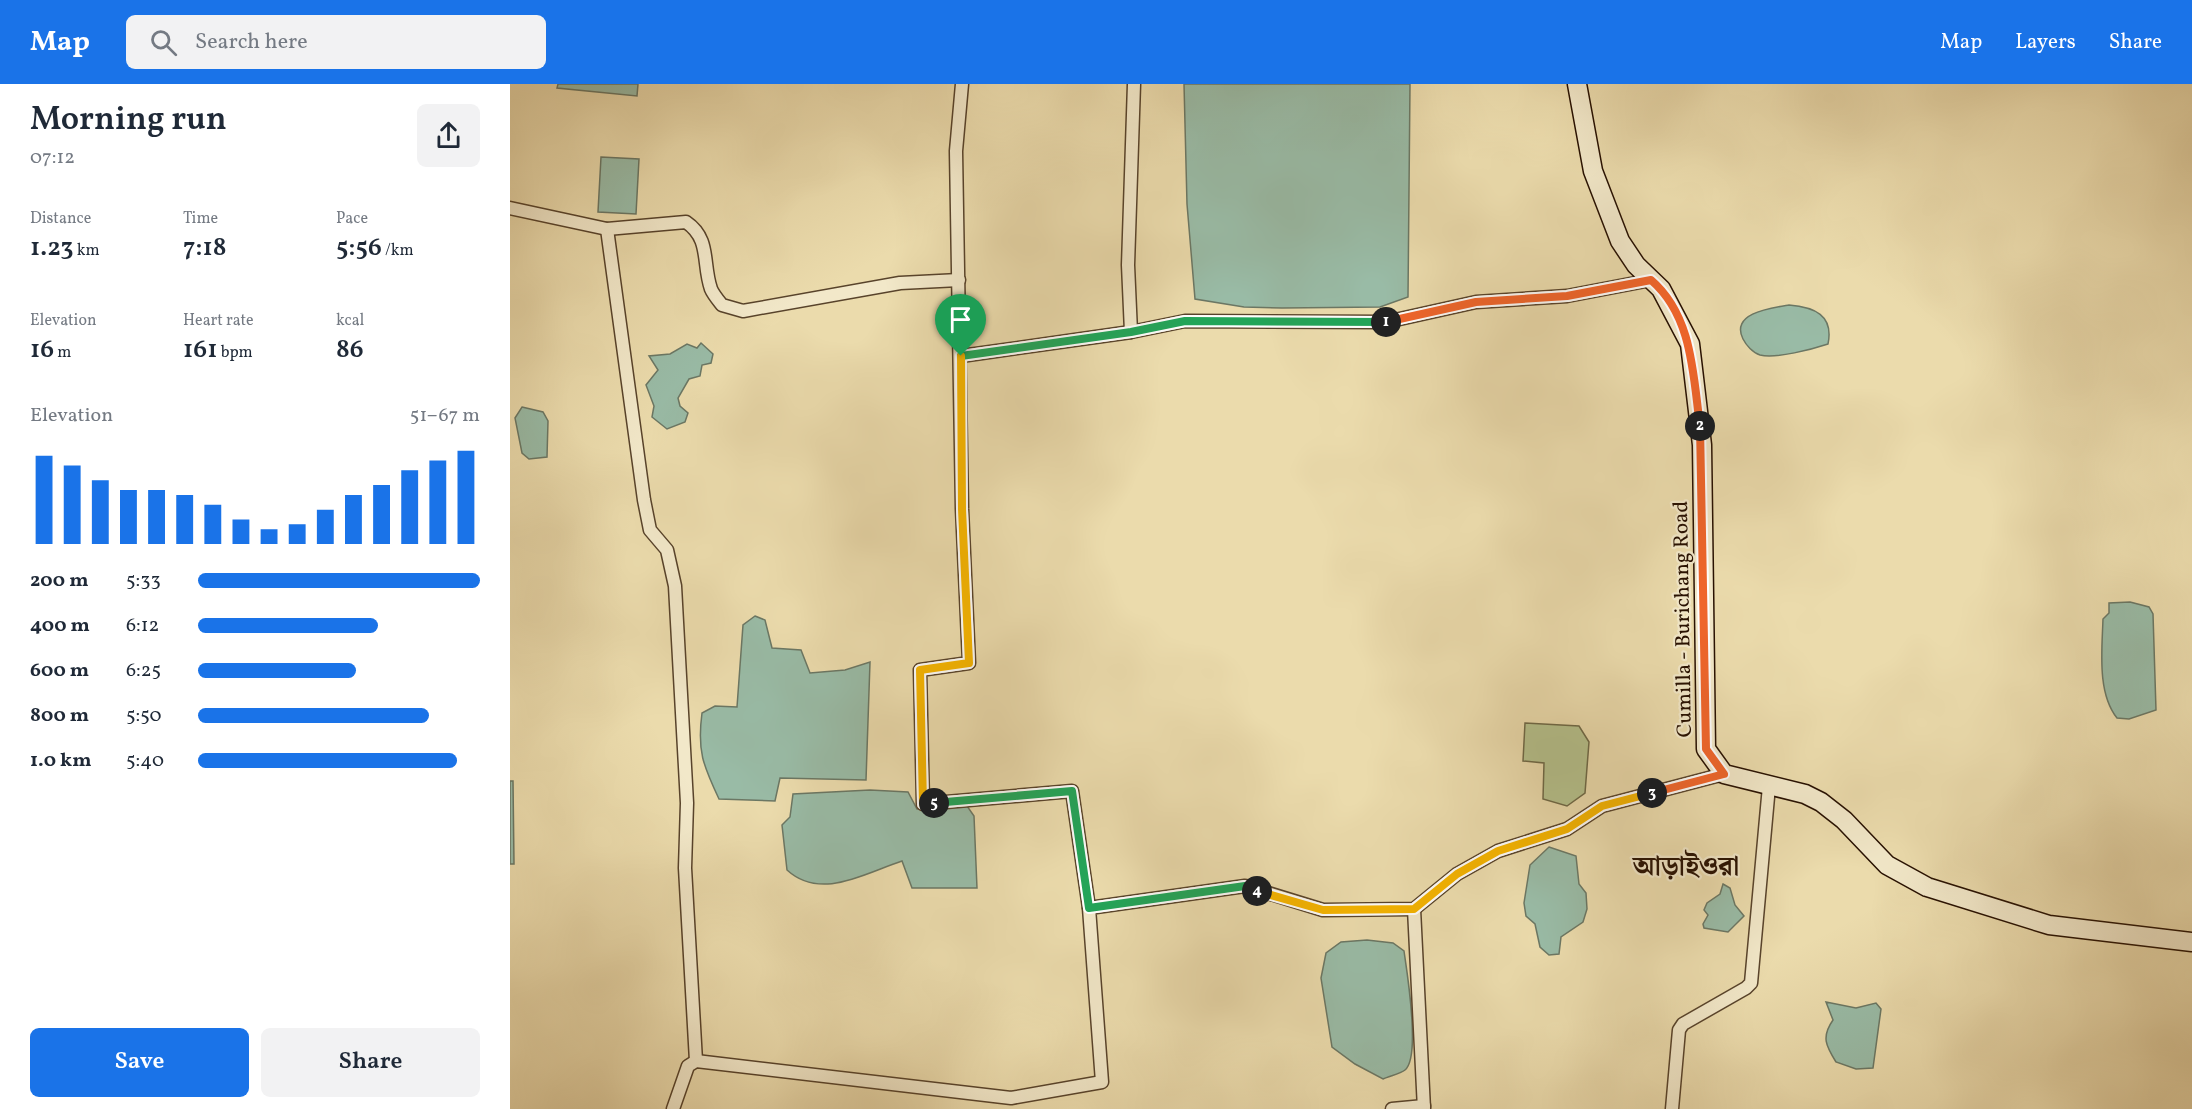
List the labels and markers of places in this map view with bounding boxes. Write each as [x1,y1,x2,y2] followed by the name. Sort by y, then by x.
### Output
[935,294,986,356] pin
[1371,307,1401,337] pin: 1
[1685,411,1715,441] pin: 2
[1637,778,1667,808] pin: 3
[919,788,949,818] pin: 5
[1242,876,1272,906] pin: 4

